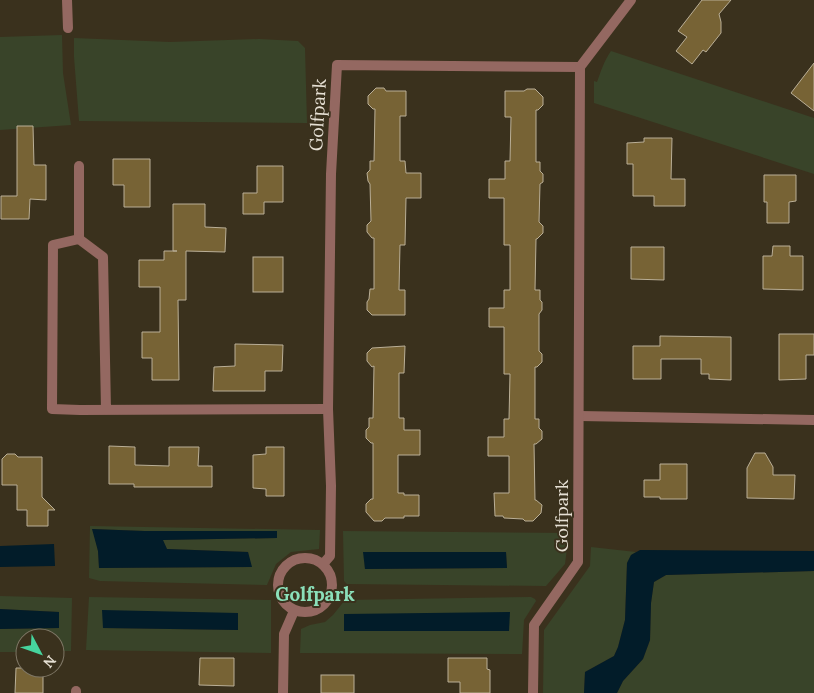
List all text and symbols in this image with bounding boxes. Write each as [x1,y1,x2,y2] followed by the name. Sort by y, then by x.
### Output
[304,78,331,152] street label: Golfpark
[550,479,573,552] street label: Golfpark
[275,582,355,606] district label: Golfpark
[15,628,65,678] north arrow
[39,652,60,672] text: N

